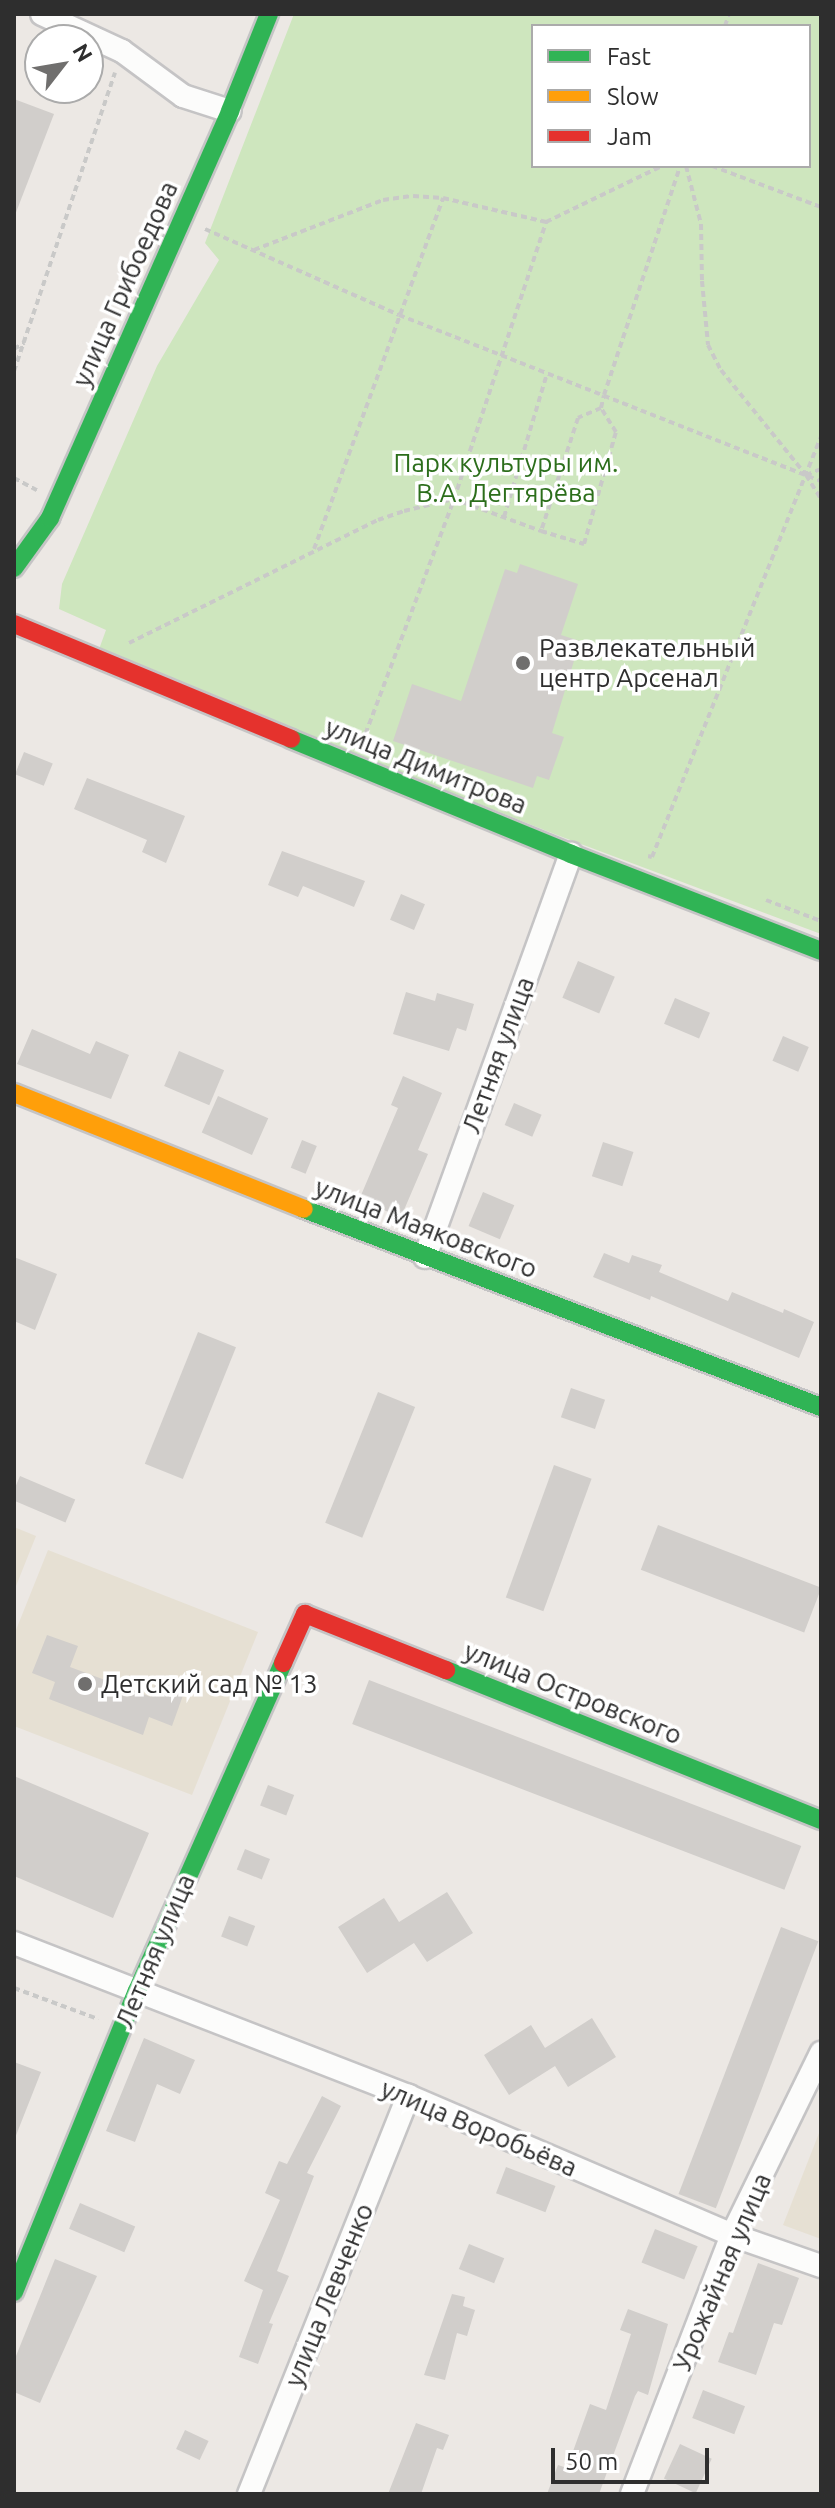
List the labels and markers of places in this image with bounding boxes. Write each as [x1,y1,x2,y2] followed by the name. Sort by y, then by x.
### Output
[539,632,755,694] place label: Развлекательный центр Арсенал
[514,654,532,672] marker: Развлекательный центр Арсенал
[101,1668,318,1700] place label: Детский сад № 13
[76,1675,94,1693] marker: Детский сад № 13

